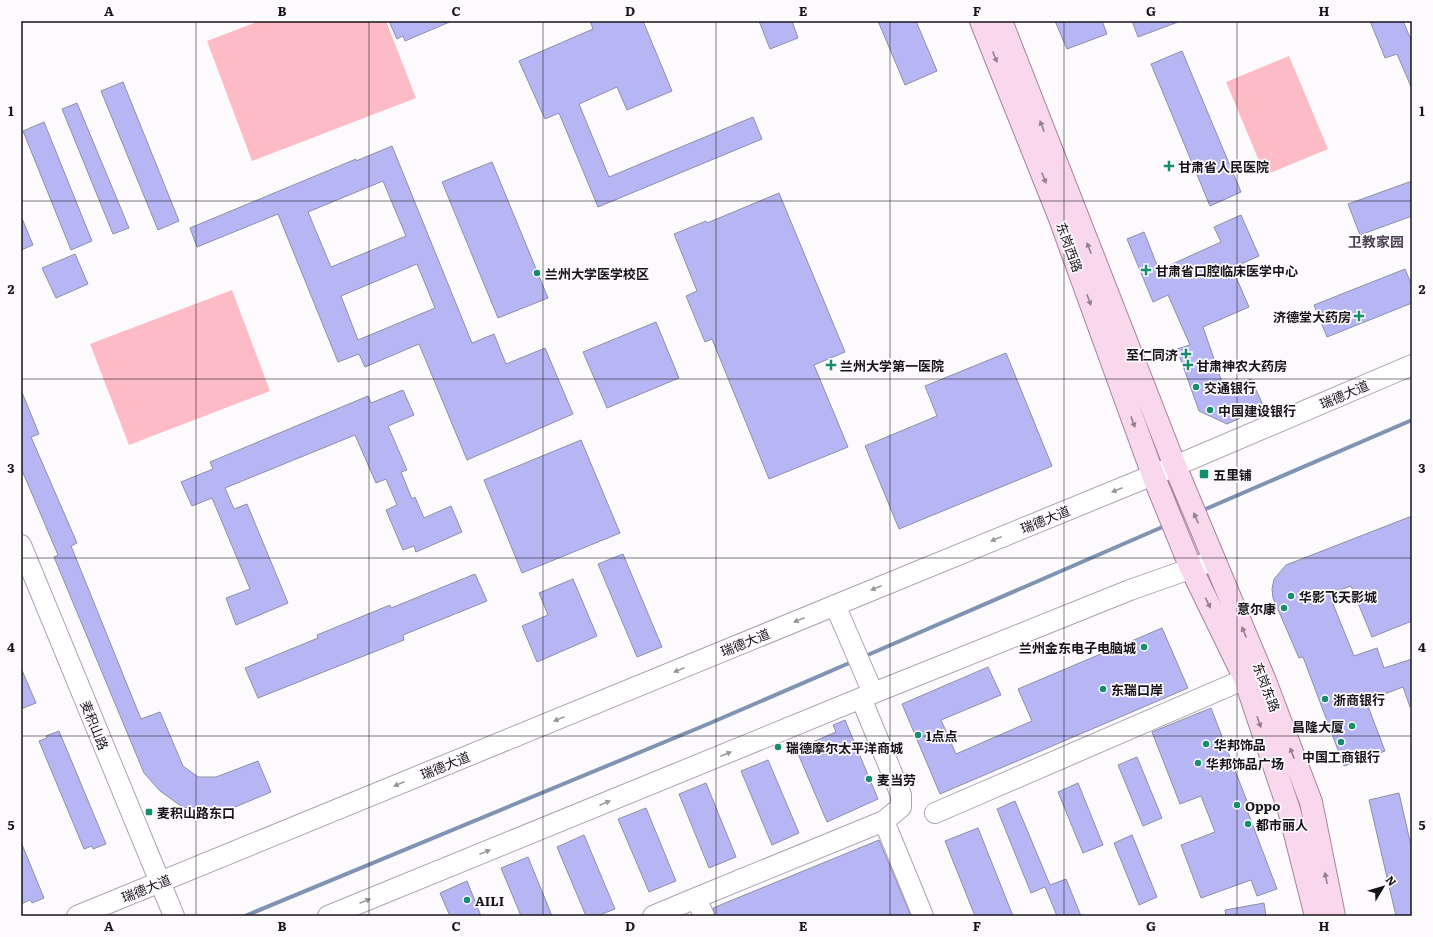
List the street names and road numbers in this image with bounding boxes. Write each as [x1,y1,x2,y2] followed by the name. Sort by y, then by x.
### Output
[1052,219,1088,275] street label: 东岗西路
[1316,375,1372,413] street label: 瑞德大道
[1017,500,1073,538] street label: 瑞德大道
[717,623,773,661] street label: 瑞德大道
[1249,659,1285,715] street label: 东岗东路
[76,697,114,753] street label: 麦积山路
[417,746,473,784] street label: 瑞德大道
[118,869,174,907] street label: 瑞德大道

